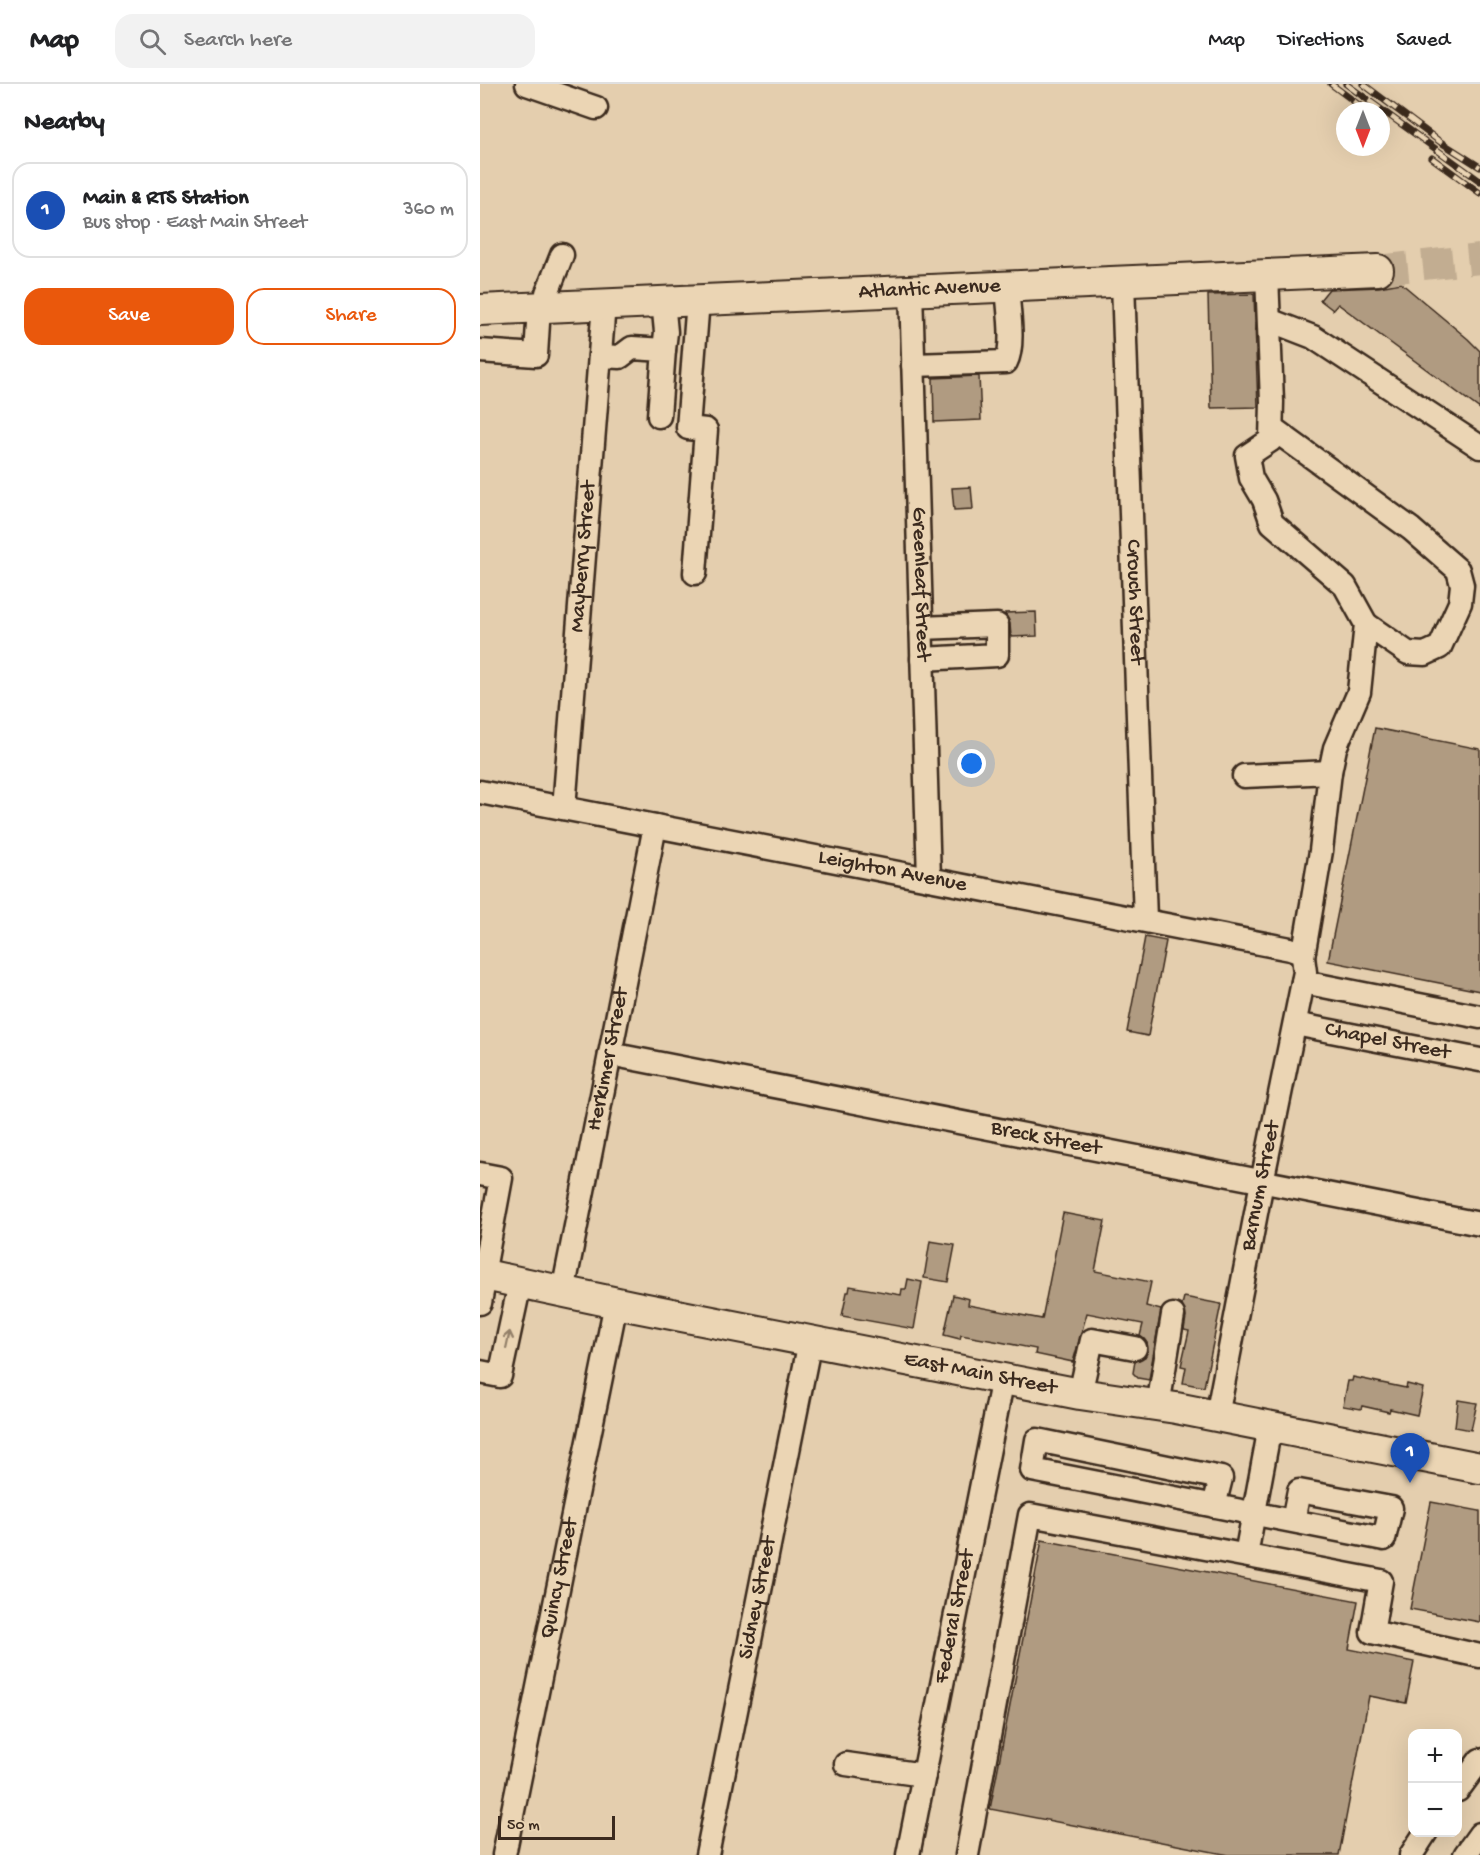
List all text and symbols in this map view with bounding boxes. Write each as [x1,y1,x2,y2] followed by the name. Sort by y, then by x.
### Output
[115,14,535,68] search box
[30,25,79,58] text: Map
[136,25,169,58] icon: search
[184,28,292,54] text: Search here
[1208,29,1245,54] text: Map
[1278,29,1363,54] text: Directions
[1396,29,1450,54] text: Saved
[1336,102,1390,156] north arrow
[24,108,105,139] text: Nearby
[83,186,249,212] text: Main & RTS Station
[41,199,50,222] text: 1
[403,199,454,222] text: 360 m
[83,212,307,235] text: Bus stop · East Main Street
[858,274,1002,306] street label: Atlantic Avenue
[24,288,234,345] button: Save
[246,288,456,345] button: Share
[565,478,603,633] street label: Mayberry Street
[905,507,935,663] street label: Greenleaf Street
[1119,539,1149,667] street label: Crouch Street
[957,749,986,778] your location
[816,845,969,899] street label: Leighton Avenue
[582,984,636,1133] street label: Herkimer Street
[1322,1017,1454,1067] street label: Chapel Street
[988,1115,1105,1163] street label: Breck Street
[1236,1117,1287,1254] street label: Barnum Street
[503,1330,514,1350] one-way arrow
[902,1347,1060,1402] street label: East Main Street
[1390,1434,1430,1483] pin: 1
[535,1514,585,1641] street label: Quincy Street
[734,1533,784,1662] street label: Sidney Street
[929,1546,982,1687] street label: Federal Street
[1408,1729,1462,1837] map controls
[1408,1729,1462,1783] button: +
[1408,1783,1462,1837] button: −
[498,1813,615,1840] scale bar
[507,1817,540,1836] text: 50 m

